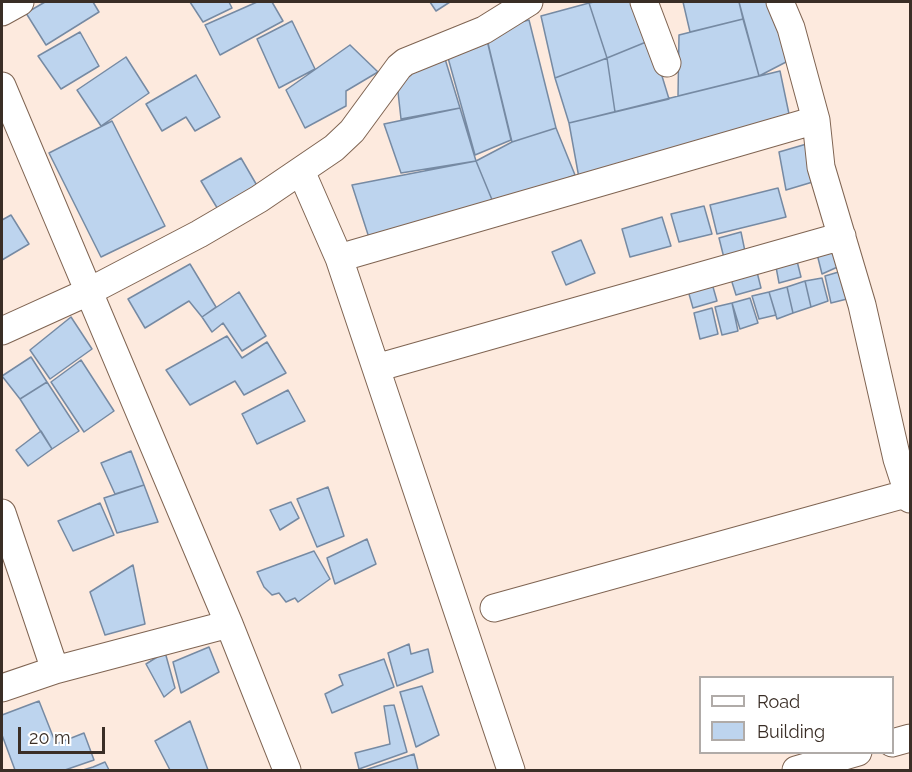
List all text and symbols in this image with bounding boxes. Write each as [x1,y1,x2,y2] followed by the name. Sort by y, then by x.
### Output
[699,676,894,754] legend
[757,691,800,712] text: Road
[21,715,108,753] scale bar
[757,721,825,742] text: Building
[29,727,71,748] text: 20 m

